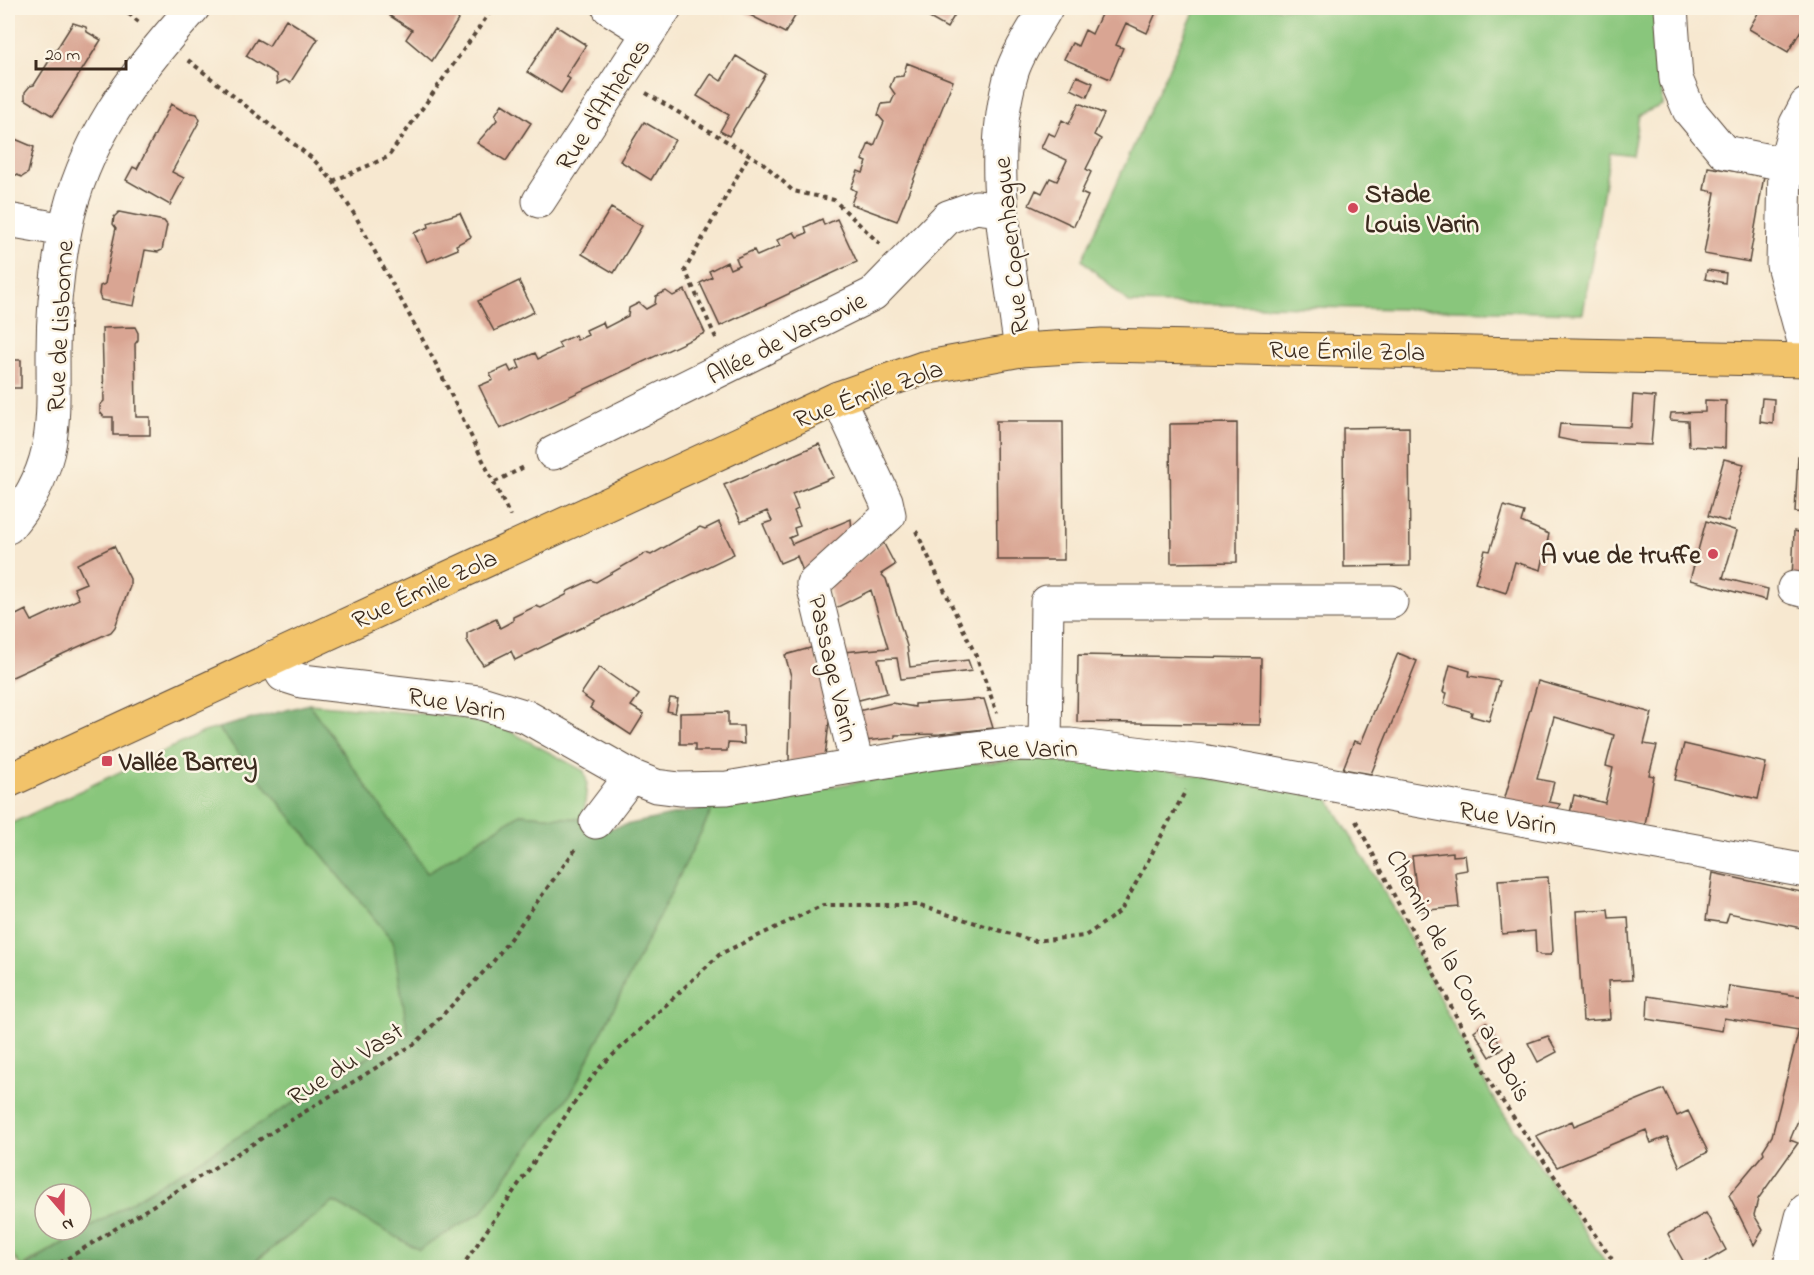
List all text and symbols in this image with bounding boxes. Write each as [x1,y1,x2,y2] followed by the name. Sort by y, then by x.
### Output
[547,32,662,179] street label: Rue d'Athènes
[36,33,126,71] scale bar
[45,43,80,69] text: 20 m
[985,155,1041,336] street label: Rue Copenhague
[1365,177,1479,245] place label: Stade Louis Varin
[1346,201,1360,215] marker: Stade Louis Varin
[39,239,85,413] street label: Rue de Lisbonne
[701,283,874,396] street label: Allée de Varsovie
[1268,333,1425,373] street label: Rue Émile Zola
[789,351,949,440] street label: Rue Émile Zola
[1541,538,1702,576] place label: A vue de truffe
[346,540,504,641] street label: Rue Émile Zola
[1706,547,1720,561] marker: A vue de truffe
[796,591,866,746] street label: Passage Varin
[404,679,509,733] street label: Rue Varin
[978,731,1078,771] street label: Rue Varin
[118,745,258,783] place label: Vallée Barrey
[100,754,114,768] marker: Vallée Barrey
[1455,793,1560,847] street label: Rue Varin
[1374,843,1540,1110] street label: Chemin de la Cour au Bois
[281,1014,412,1117] street label: Rue du Vast
[33,1182,93,1242] north arrow
[58,1211,77,1237] text: N

